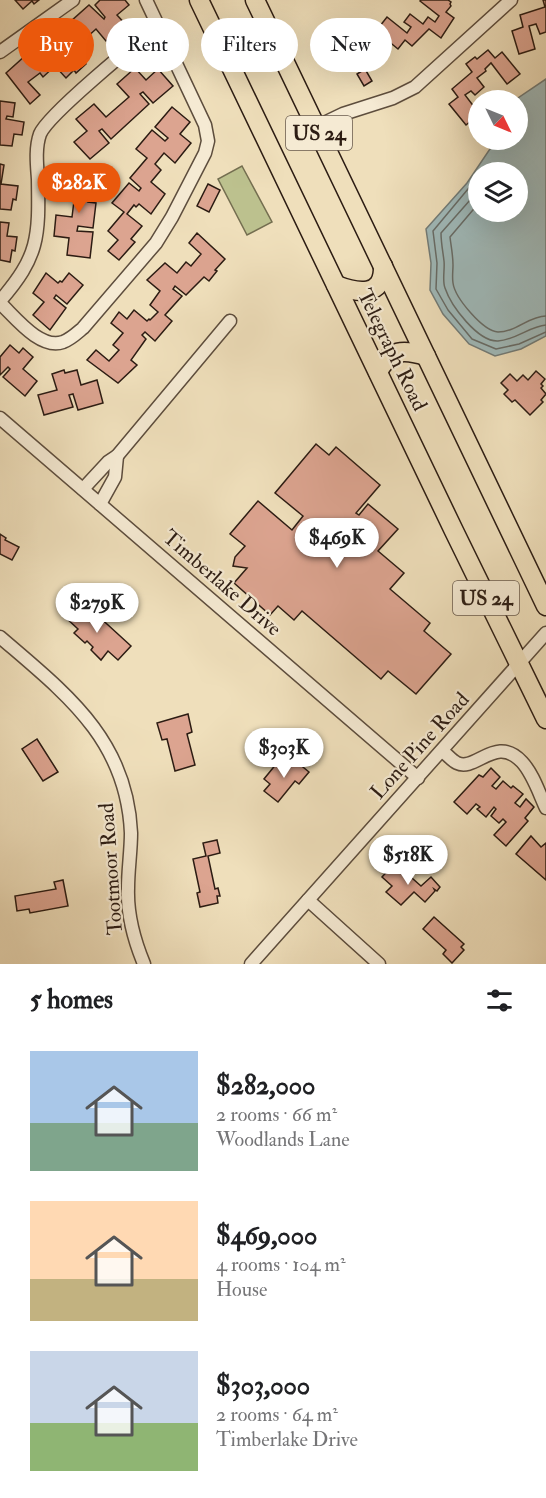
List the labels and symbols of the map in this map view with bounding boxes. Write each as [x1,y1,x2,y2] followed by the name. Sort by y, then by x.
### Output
[468,90,528,150] north arrow
[286,116,352,150] road number: US 24
[37,163,121,214] pin: $282K
[351,285,433,416] street label: Telegraph Road
[295,518,379,569] pin: $469K
[157,524,287,642] street label: Timberlake Drive
[453,581,519,615] road number: US 24
[55,583,139,634] pin: $279K
[365,686,476,805] street label: Lone Pine Road
[242,728,326,779] pin: $303K
[93,801,129,936] street label: Tootmoor Road
[366,835,450,886] pin: $518K

